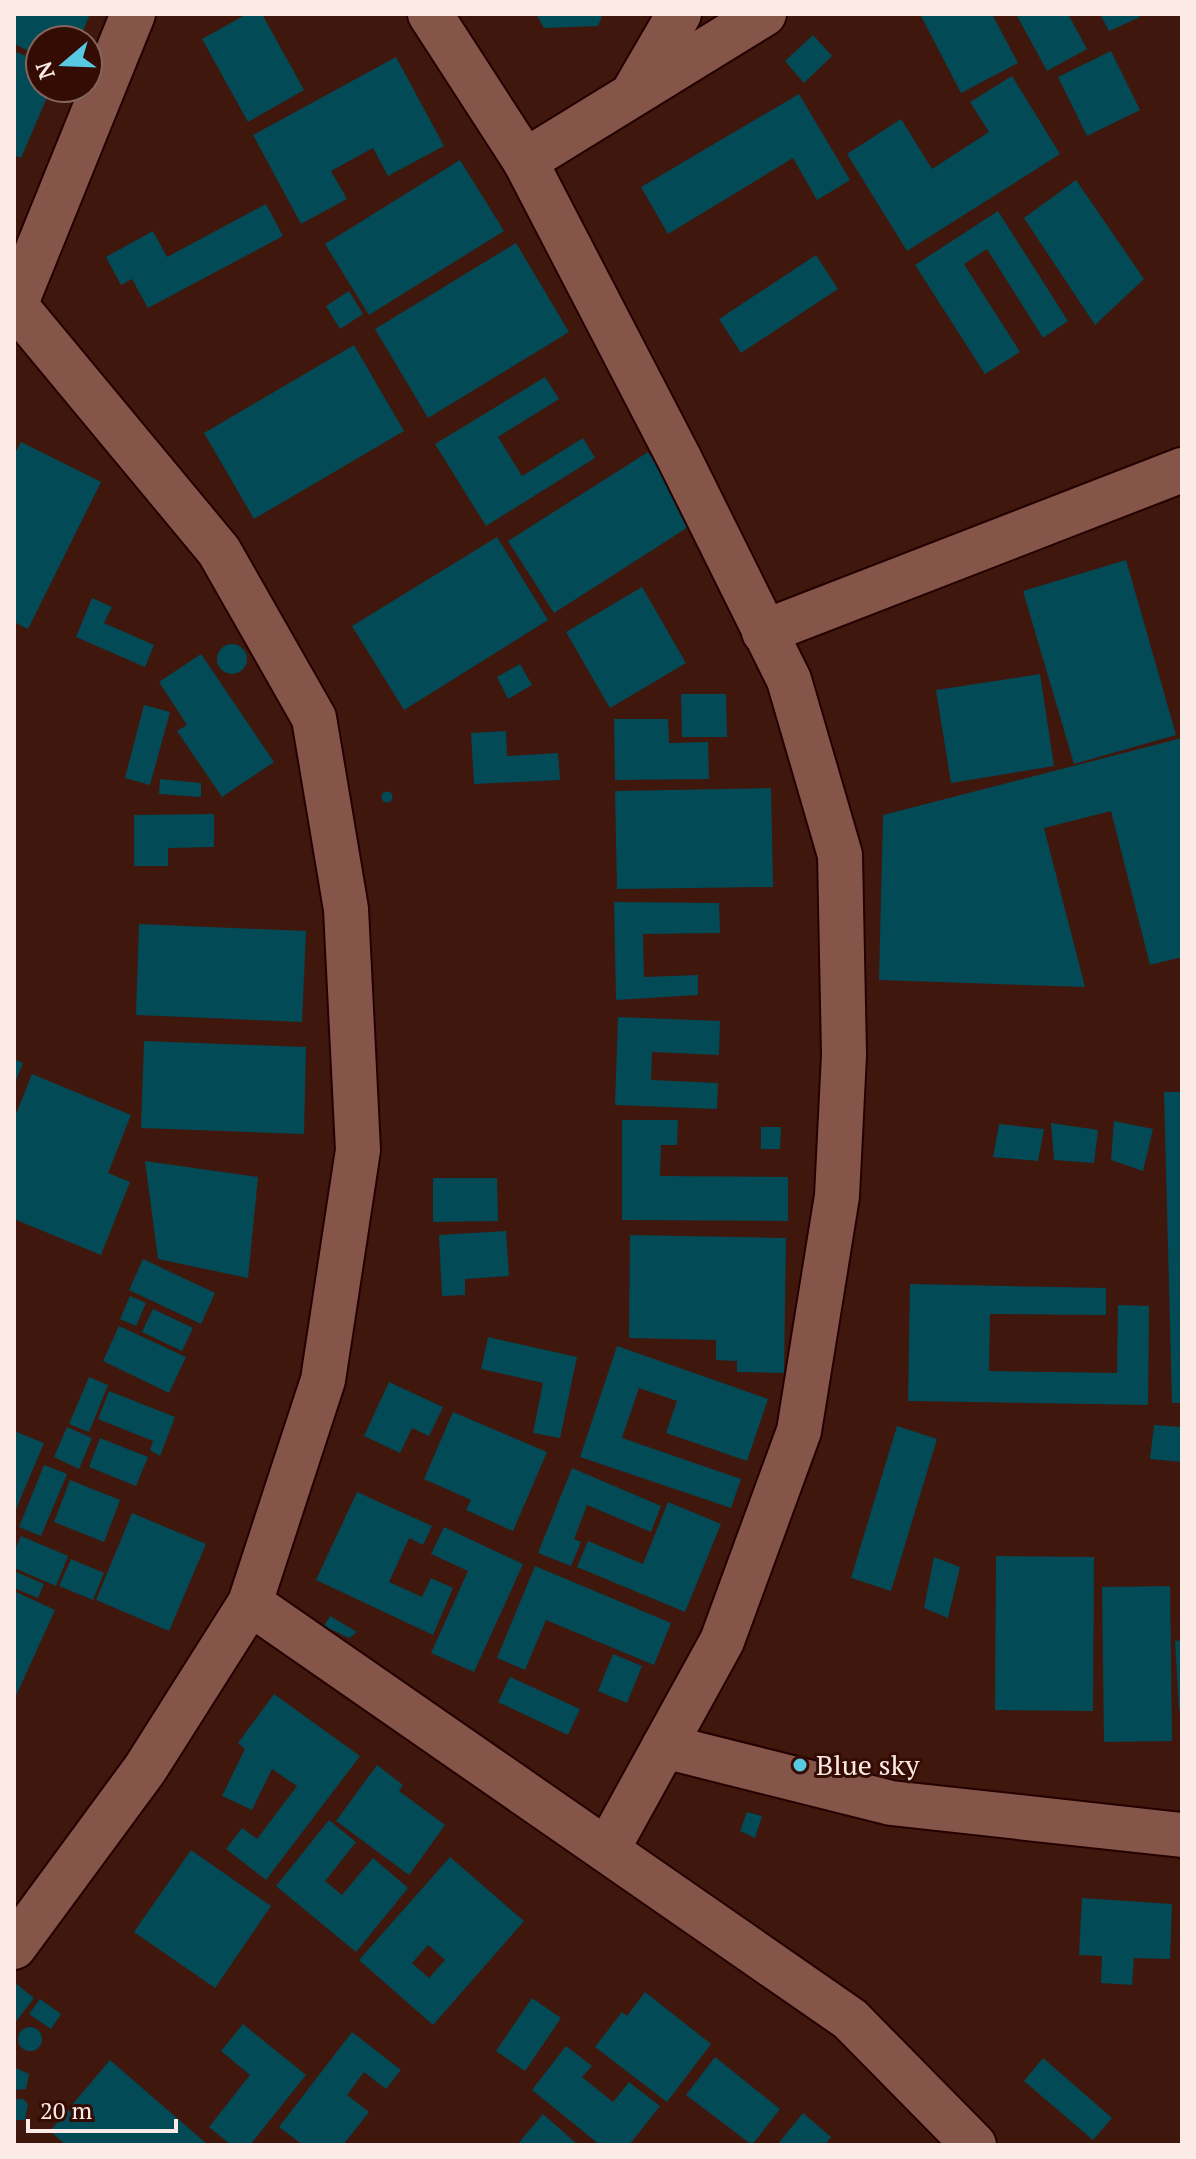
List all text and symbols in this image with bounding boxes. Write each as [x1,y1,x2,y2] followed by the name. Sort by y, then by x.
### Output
[24,24,104,104] north arrow
[28,58,61,83] text: N
[816,1746,920,1783] place label: Blue sky
[791,1756,809,1774] marker: Blue sky
[28,2083,176,2133] scale bar
[40,2094,92,2126] text: 20 m

